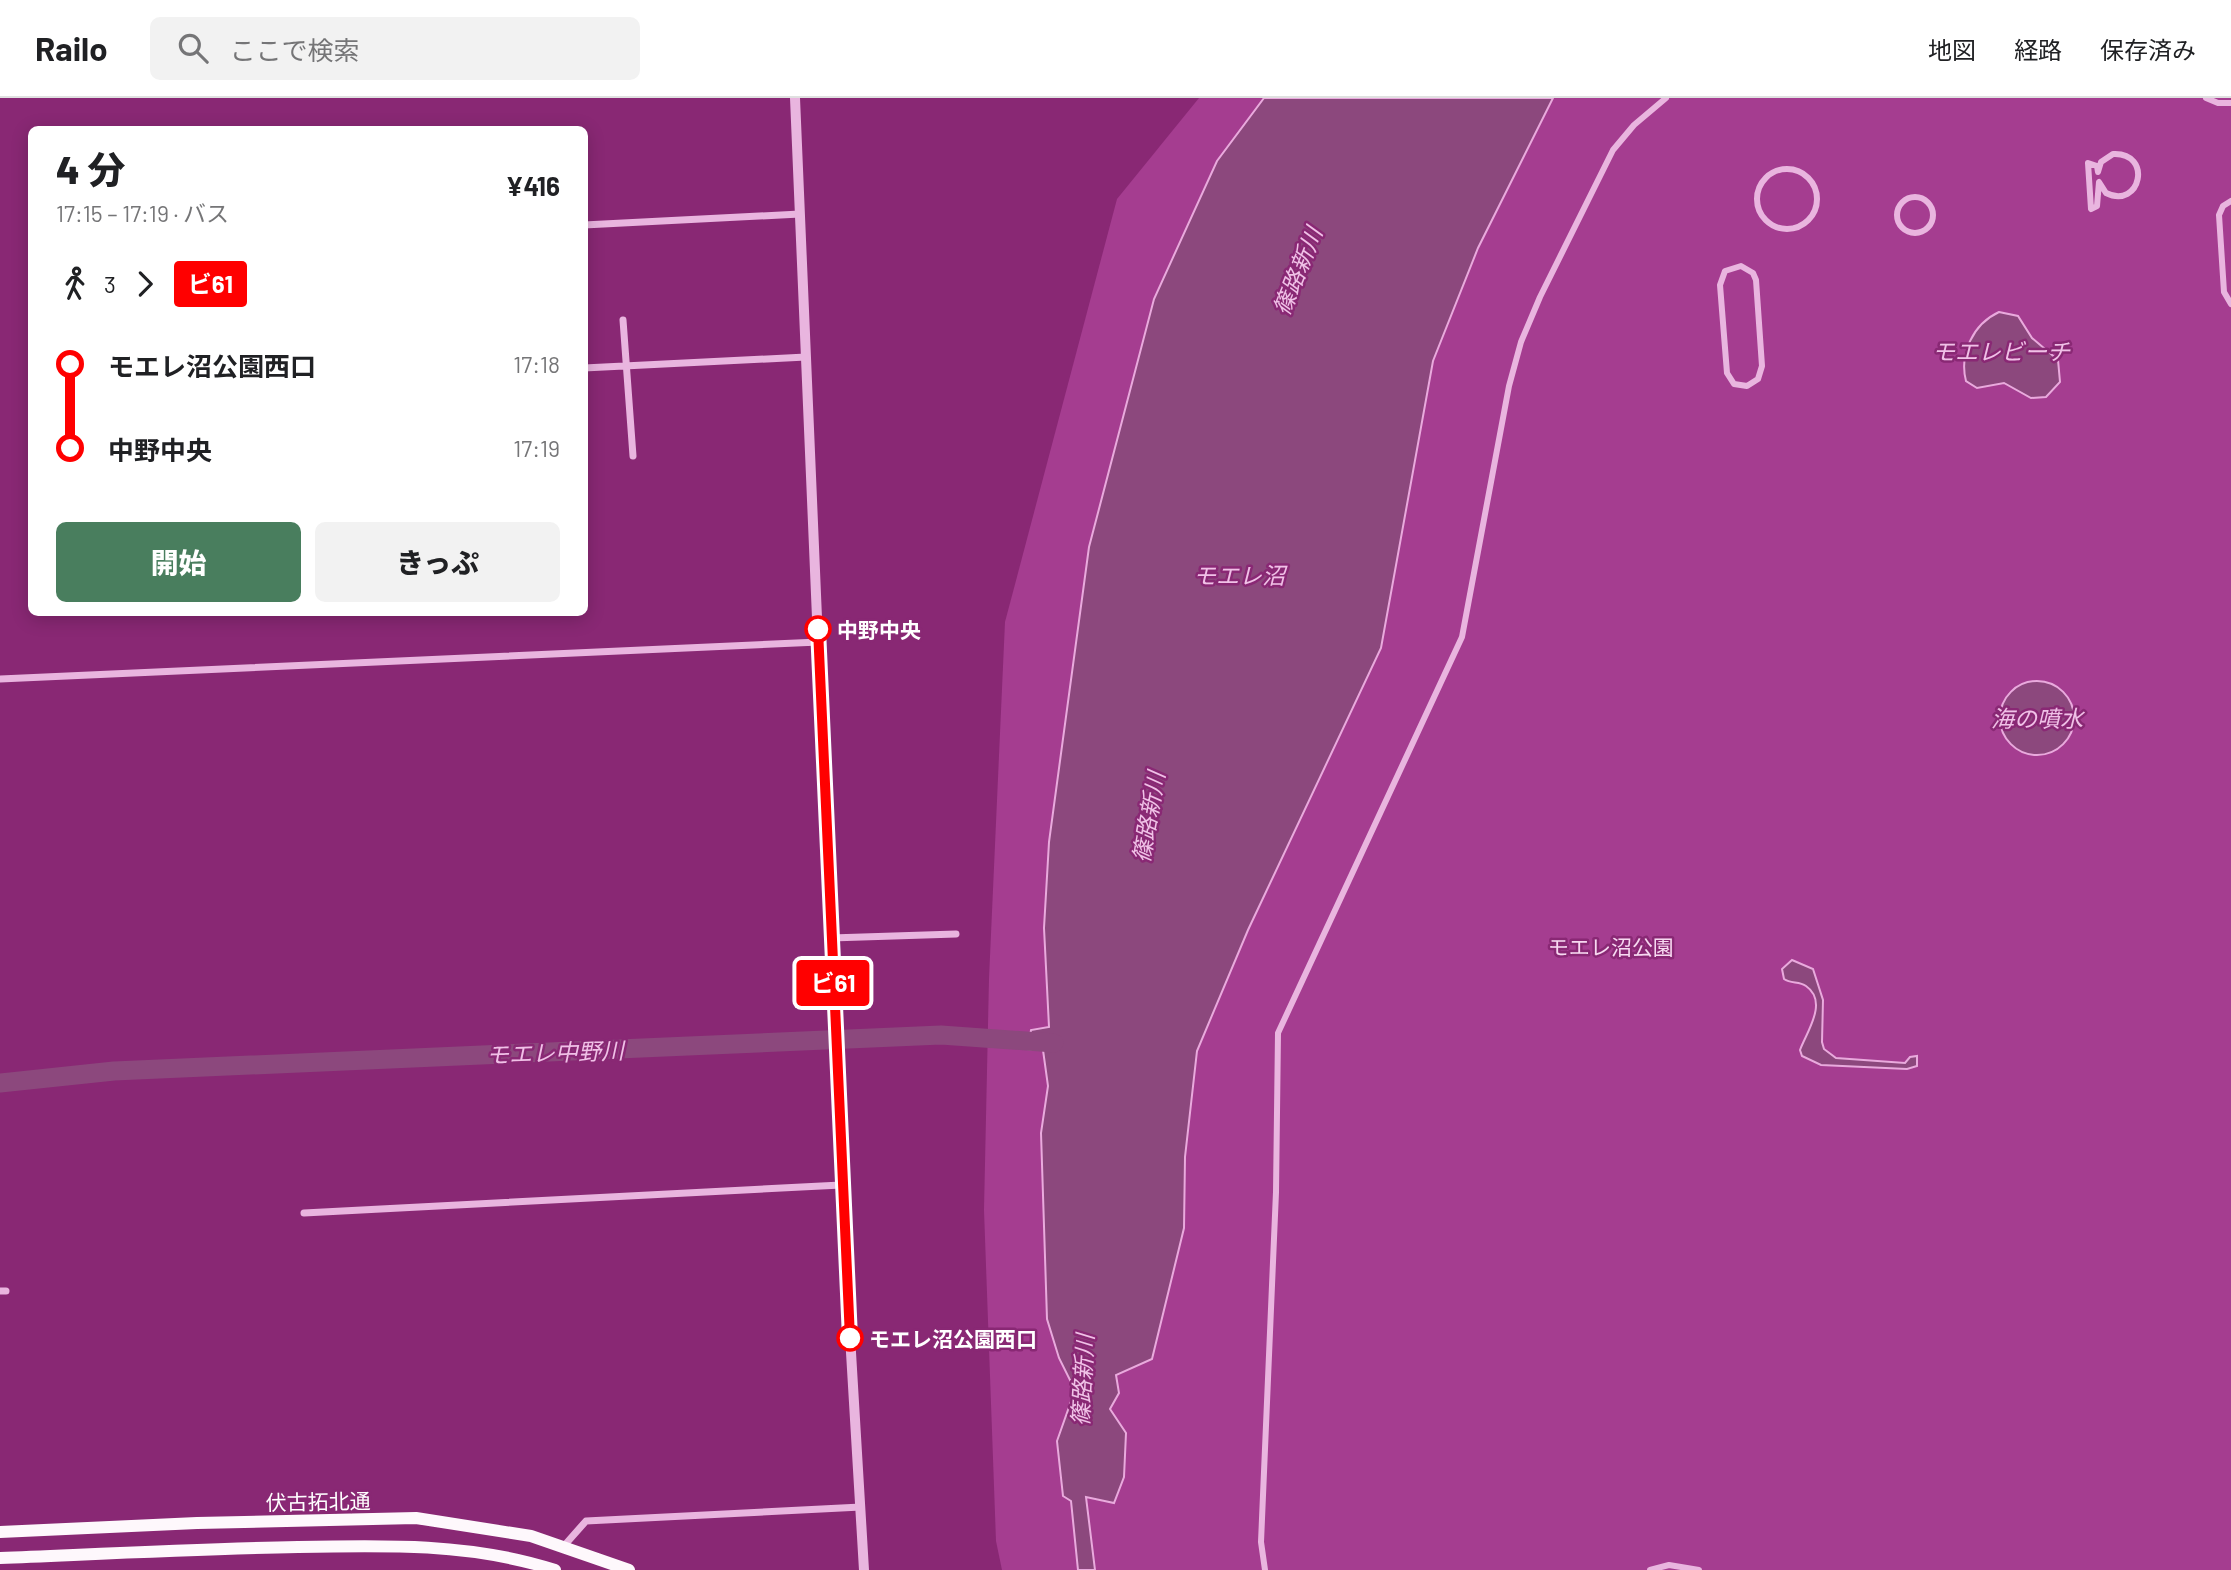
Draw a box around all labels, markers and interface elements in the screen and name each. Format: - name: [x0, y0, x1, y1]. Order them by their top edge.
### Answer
- search box: [150, 17, 640, 80]
- text: Railo: [35, 28, 108, 68]
- icon: search: [174, 29, 212, 67]
- text: ここで検索: [230, 34, 360, 65]
- text: 地図: [1928, 35, 1976, 64]
- text: 経路: [2014, 35, 2062, 64]
- text: 保存済み: [2100, 35, 2196, 64]
- text: 4 分: [56, 146, 125, 192]
- text: ¥416: [506, 170, 560, 201]
- text: 17:15 – 17:19 · バス: [56, 199, 229, 227]
- water label: 篠路新川: [1267, 220, 1328, 319]
- icon: walk: [56, 265, 94, 303]
- icon: forward: [126, 265, 164, 303]
- text: ビ61: [188, 269, 233, 298]
- text: 3: [104, 270, 116, 298]
- water label: モエレビーチ: [1932, 337, 2071, 365]
- text: モエレ沼公園西口: [108, 350, 316, 381]
- text: 17:18: [513, 350, 560, 378]
- text: 中野中央: [108, 434, 212, 465]
- text: 17:19: [513, 434, 560, 462]
- button: 開始: [56, 522, 301, 602]
- button: きっぷ: [315, 522, 560, 602]
- water label: モエレ沼: [1193, 561, 1288, 589]
- marker: 中野中央: [805, 616, 831, 642]
- place label: 中野中央: [837, 617, 921, 642]
- water label: 海の噴水: [1991, 704, 2086, 732]
- water label: 篠路新川: [1126, 766, 1170, 865]
- park label: モエレ沼公園: [1548, 934, 1674, 959]
- line badge: ビ61: [793, 960, 873, 1006]
- text: ビ61: [810, 968, 856, 997]
- water label: モエレ中野川: [486, 1035, 627, 1068]
- marker: モエレ沼公園西口: [837, 1325, 863, 1351]
- place label: モエレ沼公園西口: [869, 1326, 1037, 1351]
- water label: 篠路新川: [1066, 1330, 1099, 1427]
- street label: 伏古拓北通: [265, 1488, 371, 1514]

